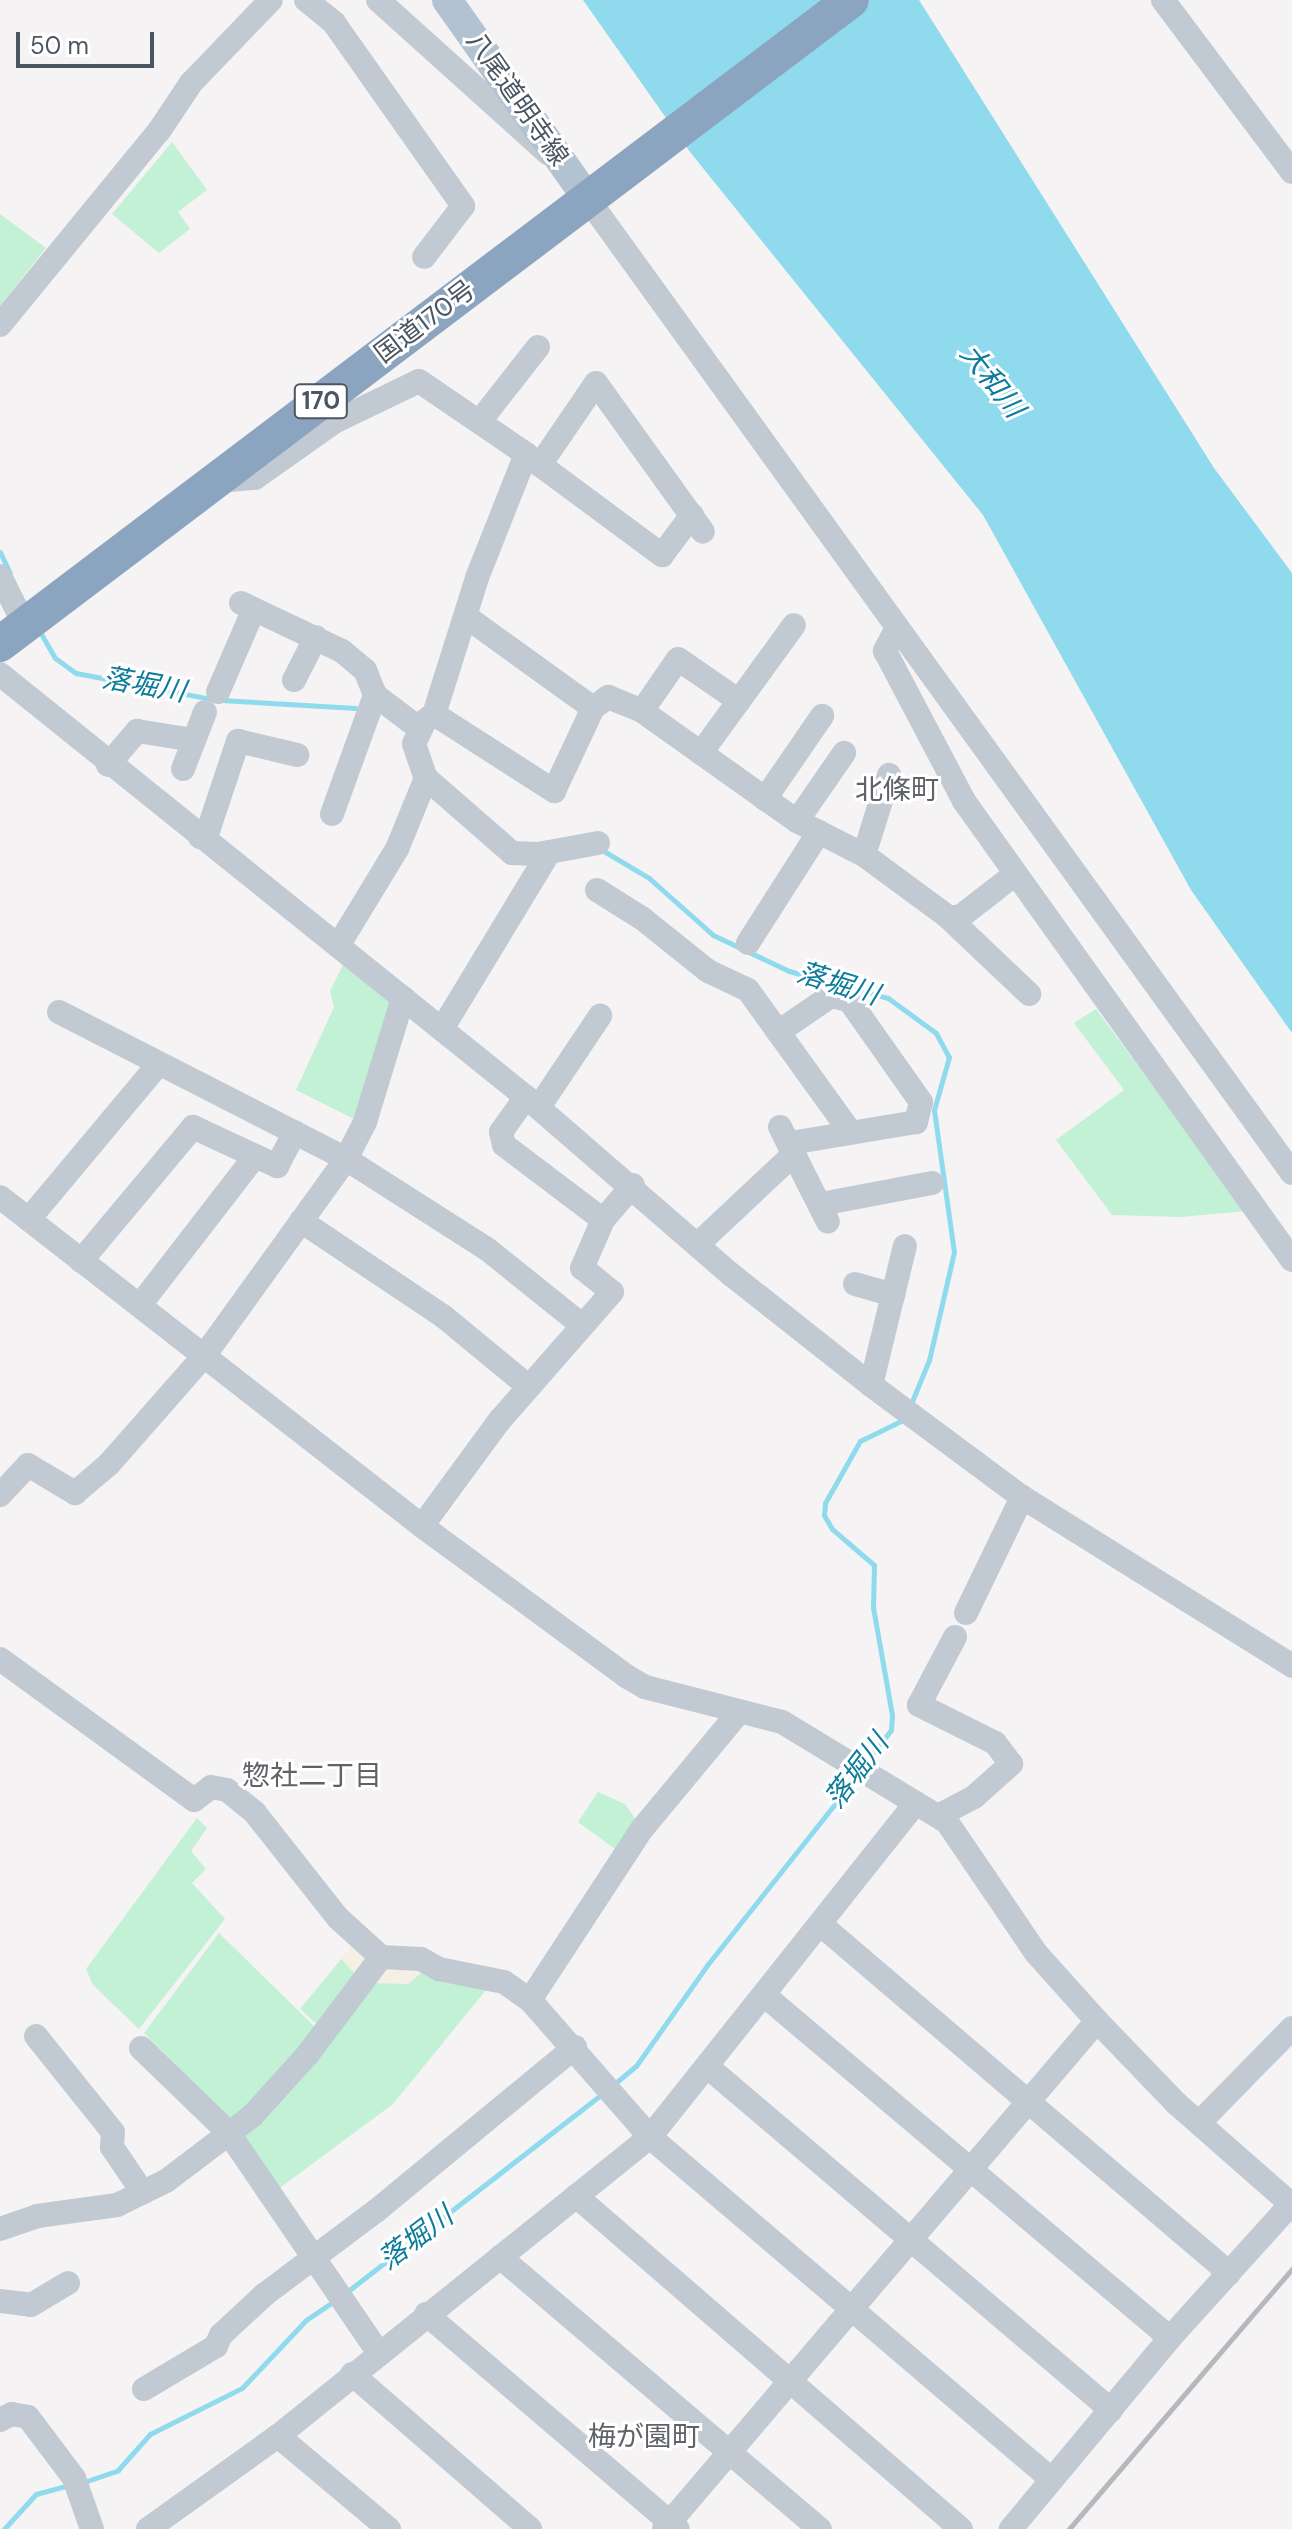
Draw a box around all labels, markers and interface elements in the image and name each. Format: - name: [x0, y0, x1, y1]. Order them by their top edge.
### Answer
- scale bar: [20, 16, 158, 66]
- street label: 八尾道明寺線: [459, 26, 575, 172]
- text: 50 m: [30, 30, 89, 61]
- street label: 国道170号: [369, 274, 481, 370]
- water label: 大和川: [953, 338, 1031, 424]
- road number: 170: [293, 381, 349, 421]
- water label: 落堀川: [100, 661, 188, 709]
- district label: 北條町: [855, 773, 939, 807]
- water label: 落堀川: [793, 956, 883, 1012]
- water label: 落堀川: [818, 1727, 896, 1815]
- district label: 惣社二丁目: [242, 1759, 382, 1793]
- water label: 落堀川: [372, 2199, 460, 2277]
- district label: 梅が園町: [588, 2420, 700, 2454]

